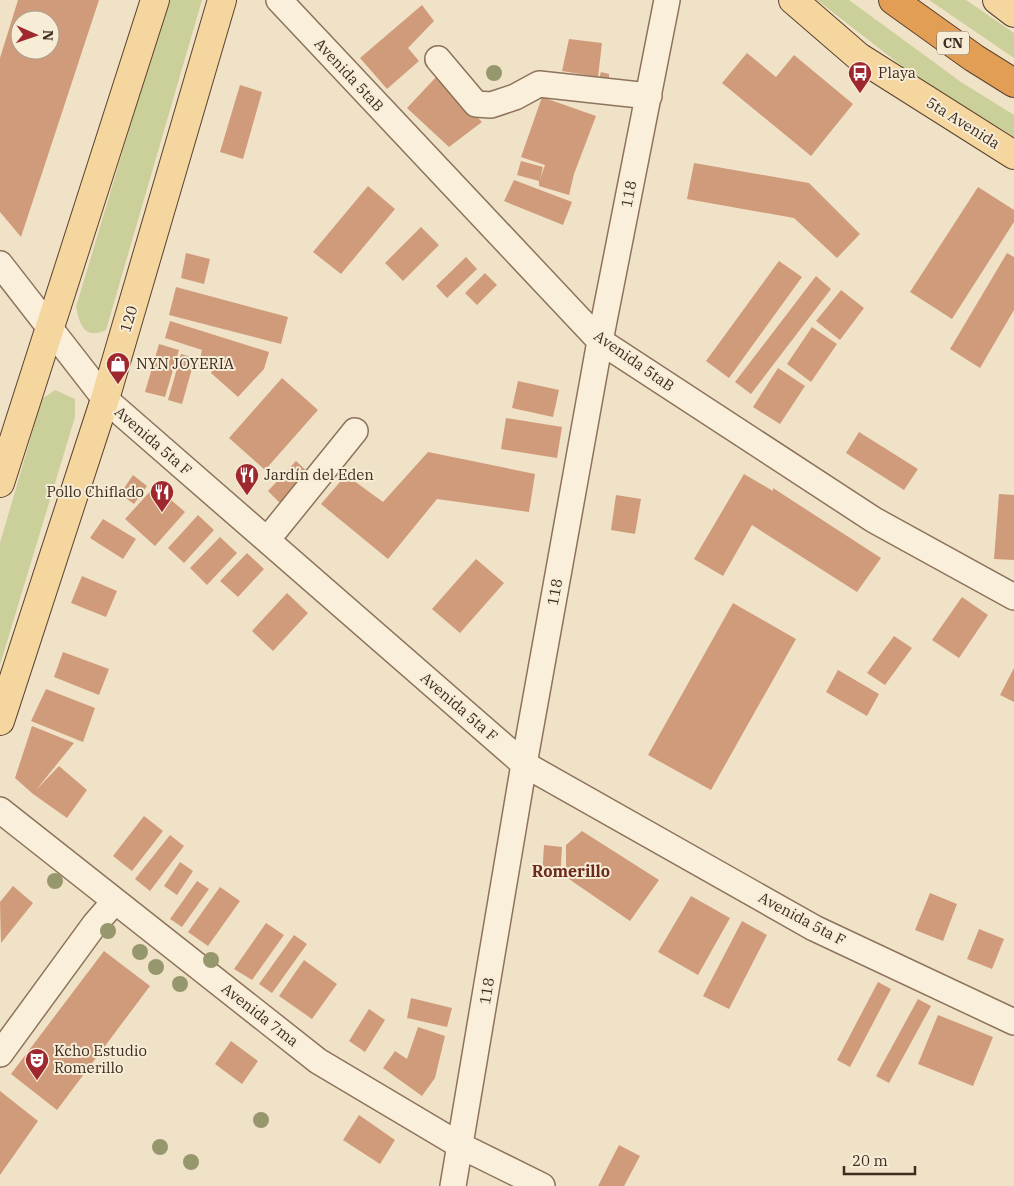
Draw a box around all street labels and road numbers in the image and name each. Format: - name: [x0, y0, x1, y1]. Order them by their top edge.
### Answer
- road number: CN: [937, 32, 969, 54]
- street label: Avenida 5taB: [311, 34, 388, 115]
- street label: 5ta Avenida: [923, 92, 1004, 153]
- street label: 118: [617, 179, 640, 209]
- street label: 120: [115, 303, 142, 335]
- street label: Avenida 5taB: [591, 326, 678, 395]
- street label: Avenida 5ta F: [111, 402, 196, 479]
- street label: 118: [543, 577, 566, 607]
- street label: Avenida 5ta F: [417, 668, 502, 745]
- street label: Avenida 5ta F: [755, 888, 849, 950]
- street label: 118: [475, 976, 498, 1006]
- street label: Avenida 7ma: [218, 979, 303, 1051]

